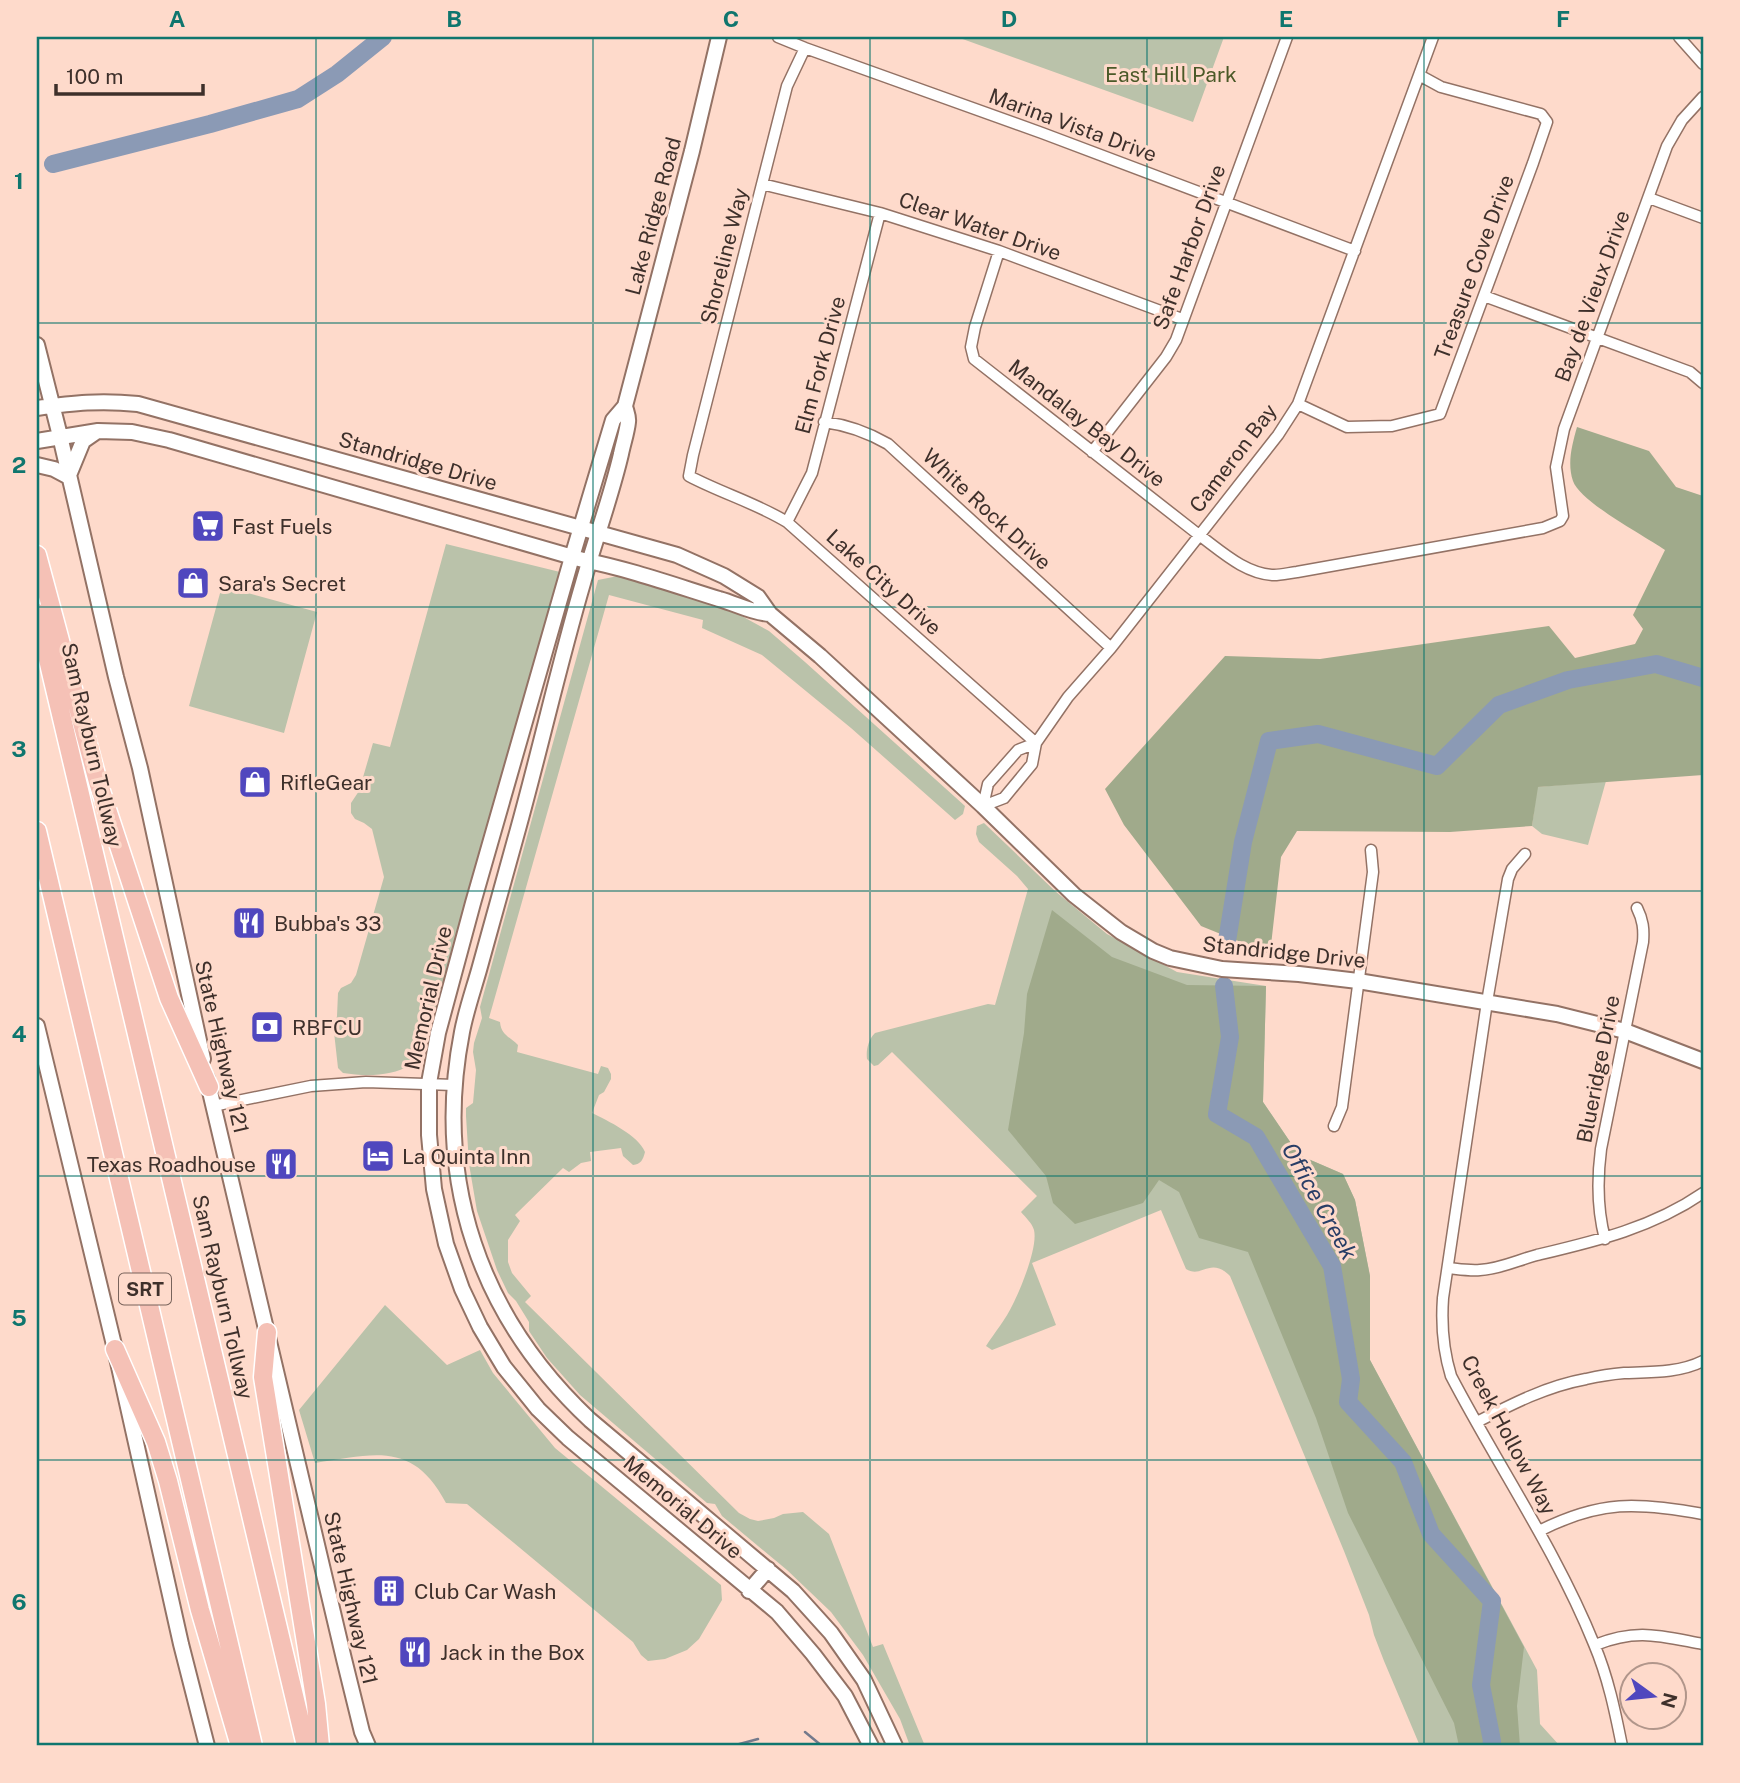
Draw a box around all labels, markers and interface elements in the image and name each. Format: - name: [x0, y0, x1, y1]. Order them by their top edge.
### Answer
- text: A: [169, 5, 186, 32]
- text: B: [446, 5, 462, 32]
- text: C: [723, 5, 739, 32]
- text: D: [1001, 5, 1017, 32]
- text: E: [1279, 5, 1293, 32]
- text: F: [1556, 5, 1570, 32]
- scale bar: [56, 52, 203, 96]
- park label: East Hill Park: [1105, 62, 1237, 87]
- text: 100 m: [66, 64, 123, 89]
- street label: Marina Vista Drive: [986, 83, 1160, 167]
- street label: Lake Ridge Road: [620, 134, 686, 298]
- street label: Safe Harbor Drive: [1147, 161, 1231, 333]
- text: 1: [14, 167, 24, 194]
- street label: Treasure Cove Drive: [1429, 171, 1519, 363]
- street label: Shoreline Way: [695, 185, 753, 327]
- street label: Clear Water Drive: [896, 186, 1064, 266]
- street label: Bay de Vieux Drive: [1549, 207, 1635, 385]
- street label: Elm Fork Drive: [790, 293, 850, 437]
- street label: Mandalay Bay Drive: [1004, 354, 1170, 492]
- street label: Cameron Bay: [1184, 399, 1282, 517]
- street label: Standridge Drive: [336, 426, 500, 496]
- street label: White Rock Drive: [918, 443, 1056, 575]
- text: 2: [12, 451, 26, 478]
- supermarket icon: Fast Fuels: [189, 507, 227, 545]
- place label: Fast Fuels: [232, 514, 332, 539]
- street label: Lake City Drive: [821, 524, 947, 640]
- shop icon: Sara's Secret: [174, 564, 212, 602]
- place label: Sara's Secret: [218, 571, 346, 596]
- street label: Sam Rayburn Tollway: [56, 640, 128, 850]
- text: 3: [11, 735, 27, 762]
- shop icon: RifleGear: [236, 763, 274, 801]
- place label: RifleGear: [280, 770, 372, 795]
- restaurant icon: Bubba's 33: [230, 904, 268, 942]
- place label: Bubba's 33: [274, 911, 381, 936]
- street label: Memorial Drive: [399, 924, 457, 1072]
- street label: Standridge Drive: [1201, 931, 1367, 973]
- street label: State Highway 121: [190, 958, 254, 1136]
- street label: Blueridge Drive: [1571, 993, 1625, 1145]
- bank icon: RBFCU: [248, 1008, 286, 1046]
- place label: RBFCU: [292, 1015, 362, 1040]
- text: 4: [11, 1020, 27, 1047]
- hotel icon: La Quinta Inn: [359, 1137, 397, 1175]
- water label: Office Creek: [1277, 1138, 1364, 1265]
- place label: La Quinta Inn: [402, 1144, 531, 1169]
- restaurant icon: Texas Roadhouse: [262, 1145, 300, 1183]
- place label: Texas Roadhouse: [87, 1152, 256, 1177]
- street label: Sam Rayburn Tollway: [187, 1192, 259, 1402]
- road number: SRT: [119, 1274, 171, 1304]
- text: 5: [11, 1304, 27, 1331]
- street label: Creek Hollow Way: [1456, 1351, 1562, 1519]
- street label: Memorial Drive: [619, 1450, 747, 1564]
- street label: State Highway 121: [319, 1509, 383, 1687]
- building icon: Club Car Wash: [370, 1572, 408, 1610]
- place label: Club Car Wash: [414, 1579, 556, 1604]
- text: 6: [11, 1588, 27, 1615]
- restaurant icon: Jack in the Box: [396, 1633, 434, 1671]
- place label: Jack in the Box: [440, 1640, 585, 1665]
- north arrow: [1618, 1660, 1688, 1730]
- text: N: [1657, 1690, 1682, 1710]

